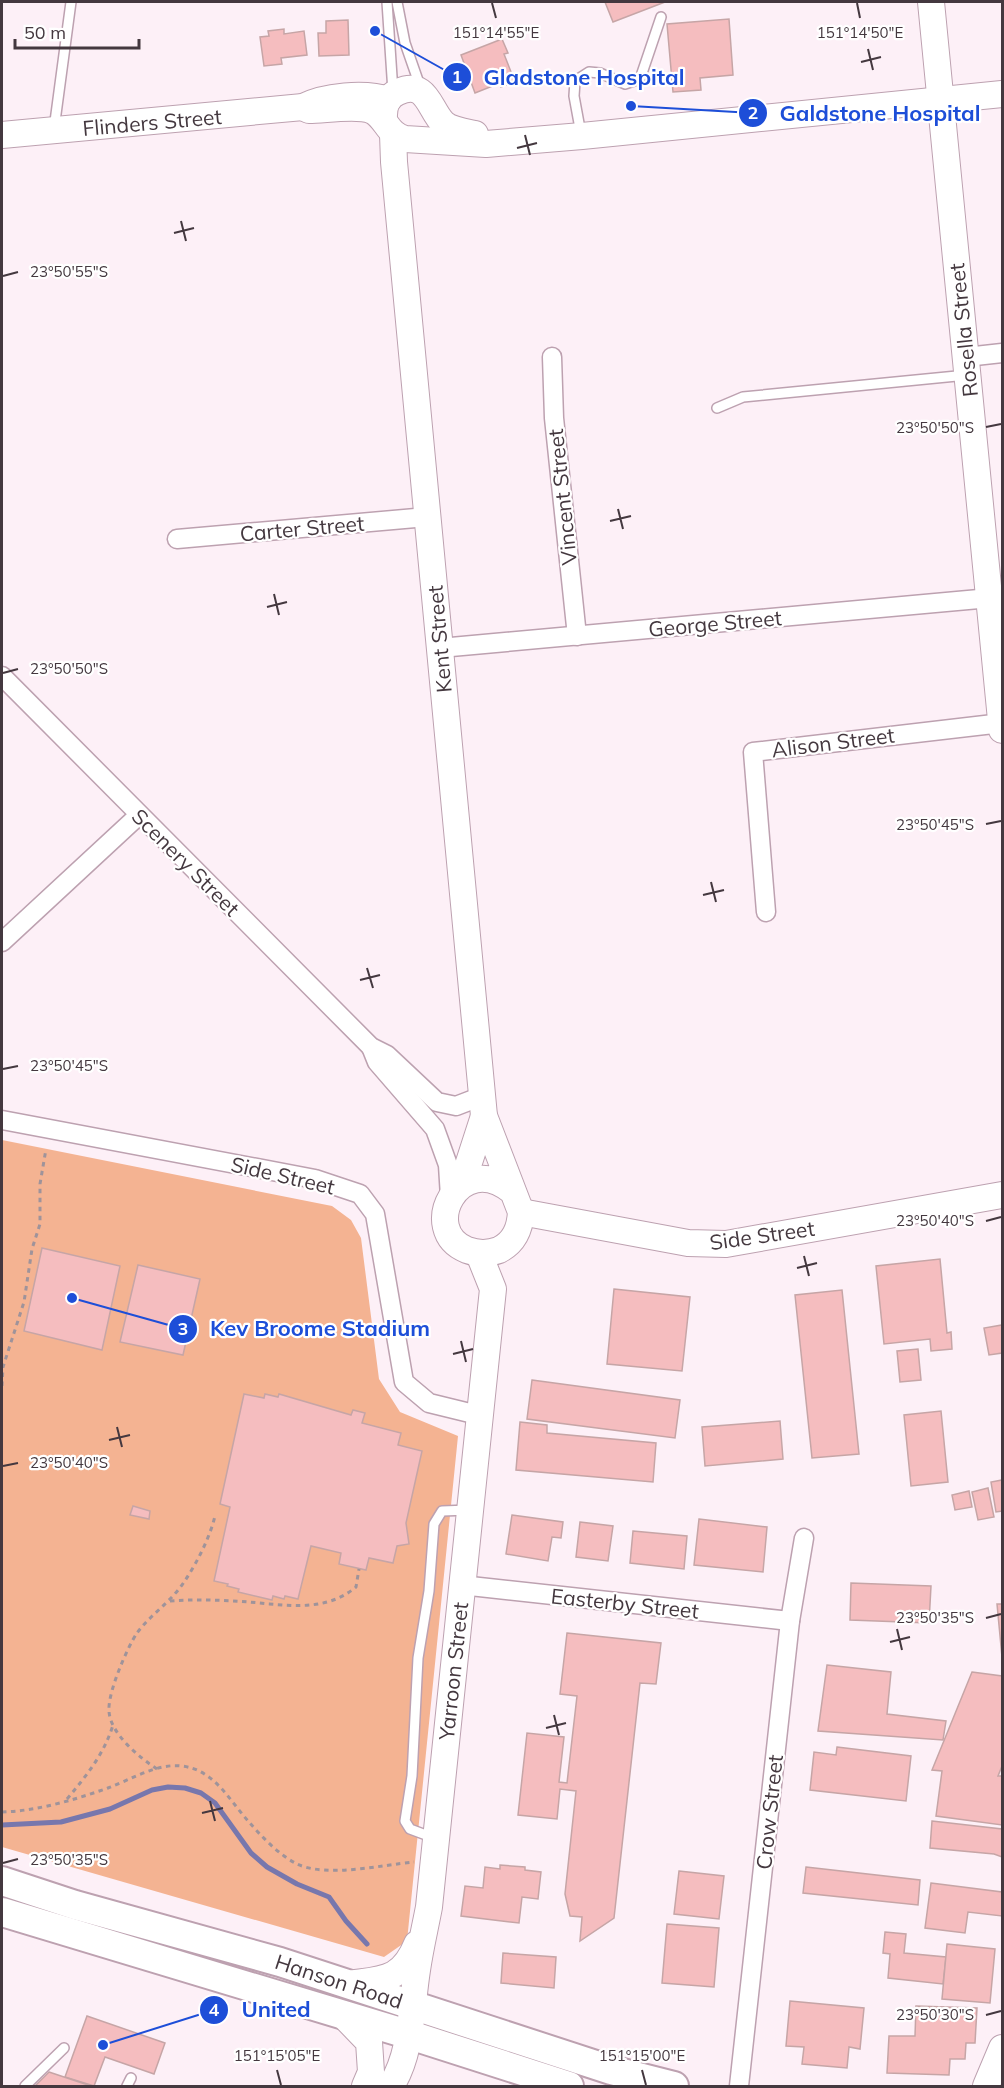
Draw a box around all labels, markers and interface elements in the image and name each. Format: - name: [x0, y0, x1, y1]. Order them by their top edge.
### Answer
- scale bar: [15, 12, 140, 50]
- text: 50 m: [24, 21, 66, 44]
- text: 151°14'55"E: [453, 23, 539, 42]
- text: 151°14'50"E: [817, 23, 903, 42]
- callout: Gladstone Hospital: [442, 57, 697, 97]
- text: Gladstone Hospital: [484, 63, 685, 91]
- text: 1: [452, 65, 462, 88]
- callout: Galdstone Hospital: [738, 93, 993, 133]
- text: Galdstone Hospital: [780, 99, 981, 127]
- text: 2: [748, 101, 758, 124]
- street label: Flinders Street: [81, 103, 223, 141]
- text: 23°50'55"S: [30, 262, 108, 281]
- street label: Rosella Street: [943, 262, 983, 398]
- text: 23°50'50"S: [896, 418, 974, 437]
- street label: Vincent Street: [542, 428, 582, 566]
- street label: Carter Street: [239, 510, 365, 546]
- street label: Kent Street: [421, 584, 457, 694]
- street label: George Street: [647, 604, 783, 642]
- text: 23°50'50"S: [30, 659, 108, 678]
- street label: Alison Street: [770, 722, 896, 762]
- street label: Scenery Street: [127, 803, 245, 921]
- text: 23°50'45"S: [896, 815, 974, 834]
- text: 23°50'45"S: [30, 1056, 108, 1075]
- street label: Side Street: [229, 1150, 337, 1200]
- text: 23°50'40"S: [896, 1211, 974, 1230]
- street label: Side Street: [708, 1215, 816, 1255]
- callout: Kev Broome Stadium: [168, 1309, 442, 1349]
- text: Kev Broome Stadium: [210, 1314, 430, 1342]
- text: 3: [178, 1317, 188, 1340]
- text: 23°50'40"S: [30, 1453, 108, 1472]
- street label: Easterby Street: [550, 1582, 700, 1624]
- street label: Yarroon Street: [433, 1601, 473, 1742]
- text: 23°50'35"S: [896, 1608, 974, 1627]
- street label: Crow Street: [750, 1753, 788, 1871]
- text: 23°50'35"S: [30, 1850, 108, 1869]
- street label: Hanson Road: [272, 1948, 406, 2014]
- callout: United: [199, 1990, 323, 2030]
- text: United: [241, 1995, 311, 2023]
- text: 4: [209, 1998, 220, 2021]
- text: 23°50'30"S: [896, 2005, 974, 2024]
- text: 151°15'05"E: [234, 2046, 320, 2065]
- text: 151°15'00"E: [599, 2046, 685, 2065]

